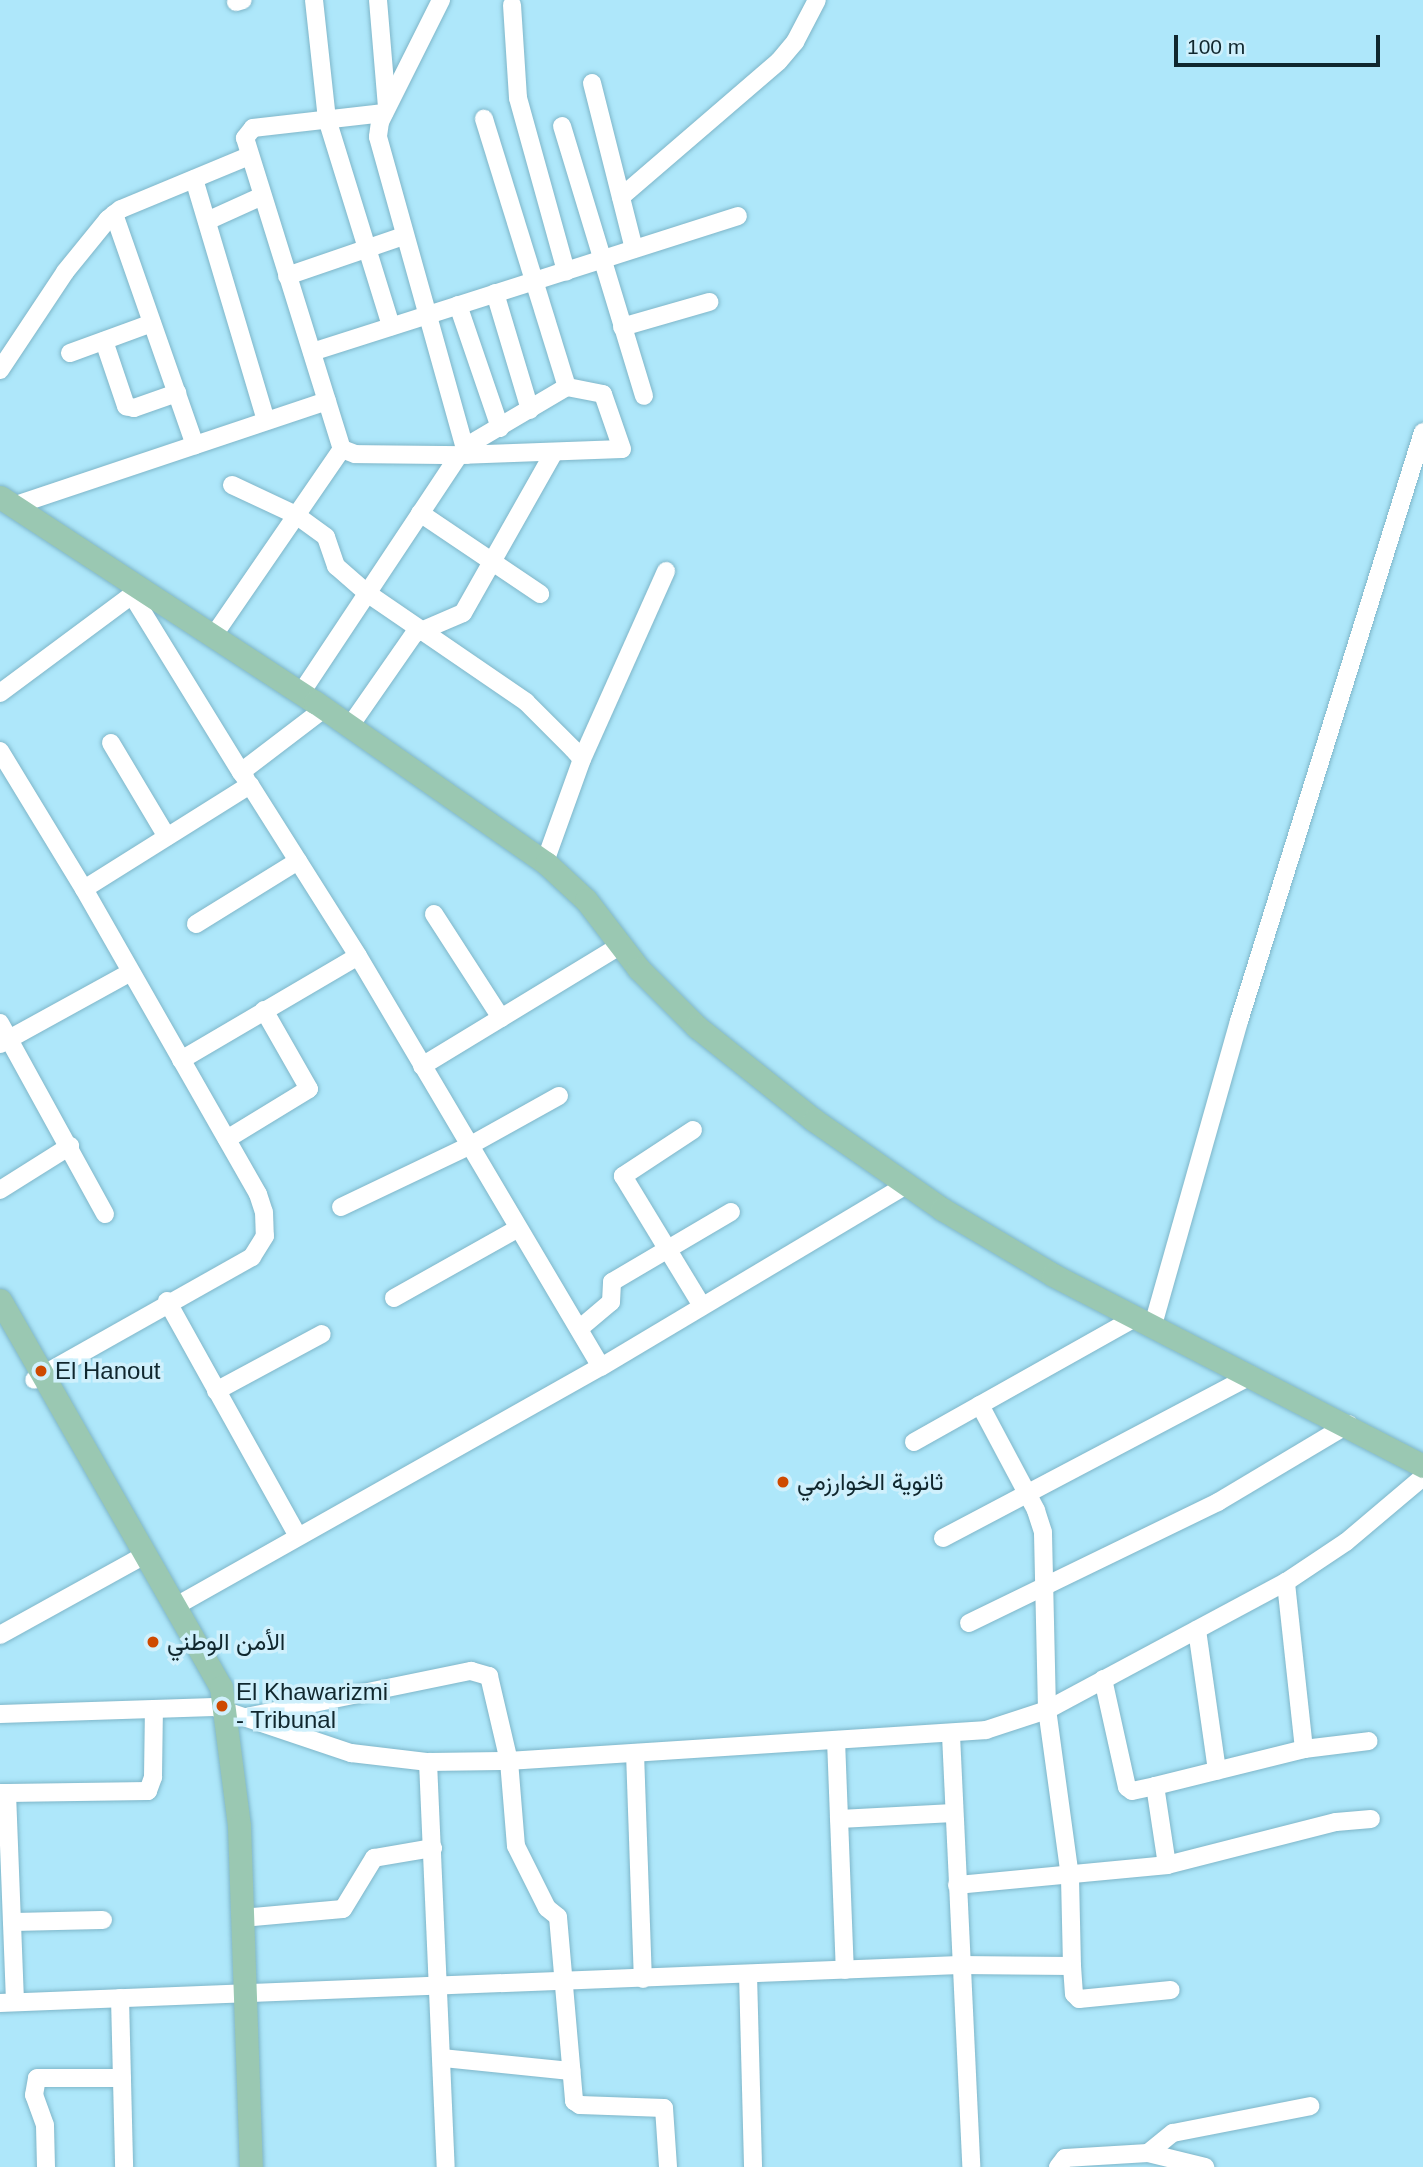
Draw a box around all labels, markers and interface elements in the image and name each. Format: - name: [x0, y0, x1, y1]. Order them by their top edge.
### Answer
- scale bar: [1178, 21, 1384, 65]
- text: 100 m: [1187, 35, 1245, 58]
- place label: El Hanout: [55, 1357, 160, 1385]
- marker: El Hanout: [33, 1363, 49, 1379]
- place label: ثانوية الخوارزمي: [797, 1468, 943, 1496]
- marker: ثانوية الخوارزمي: [775, 1474, 791, 1490]
- place label: الأمن الوطني: [167, 1628, 285, 1656]
- marker: الأمن الوطني: [145, 1634, 161, 1650]
- place label: El Khawarizmi - Tribunal: [236, 1678, 388, 1734]
- marker: El Khawarizmi - Tribunal: [214, 1698, 230, 1714]

